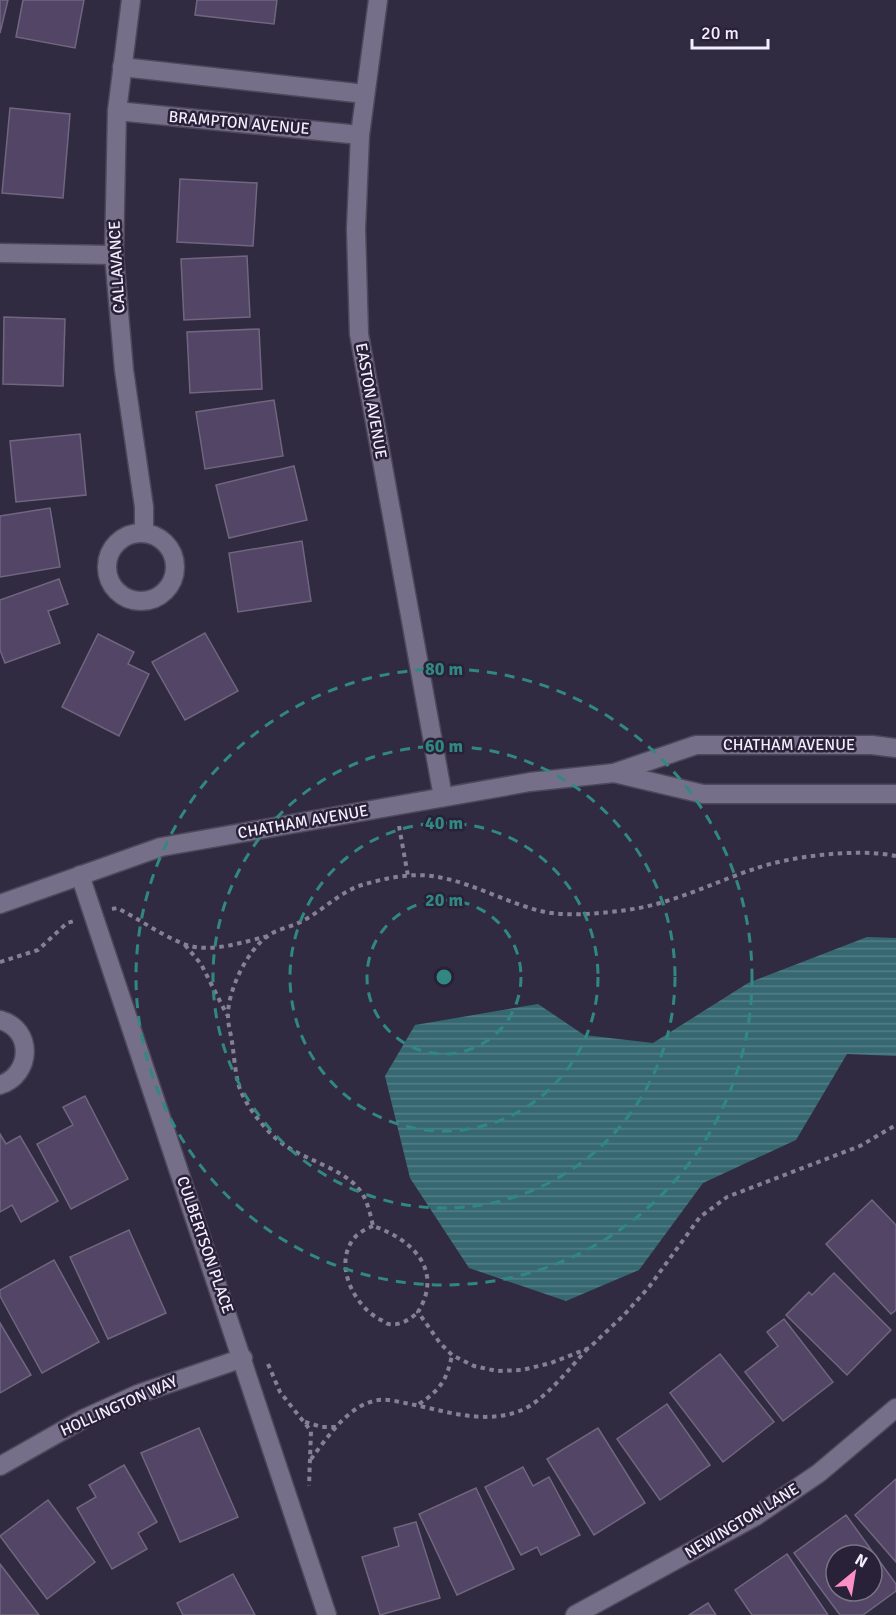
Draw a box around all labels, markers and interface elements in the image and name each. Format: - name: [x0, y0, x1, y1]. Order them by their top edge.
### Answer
- scale bar: [692, 12, 768, 50]
- text: 20 m: [701, 22, 739, 44]
- street label: BRAMPTON AVENUE: [168, 107, 310, 139]
- street label: CALLAVANCE: [105, 220, 129, 314]
- street label: EASTON AVENUE: [351, 341, 391, 461]
- text: 80 m: [425, 658, 463, 680]
- text: 60 m: [425, 735, 463, 757]
- street label: CHATHAM AVENUE: [723, 735, 855, 755]
- street label: CHATHAM AVENUE: [236, 801, 370, 843]
- text: 40 m: [425, 812, 463, 834]
- text: 20 m: [425, 889, 463, 911]
- centre of rings: [434, 967, 454, 987]
- street label: CULBERTSON PLACE: [172, 1174, 238, 1316]
- street label: HOLLINGTON WAY: [57, 1371, 181, 1441]
- street label: NEWINGTON LANE: [681, 1479, 803, 1563]
- north arrow: [824, 1543, 884, 1603]
- text: N: [851, 1549, 871, 1572]

